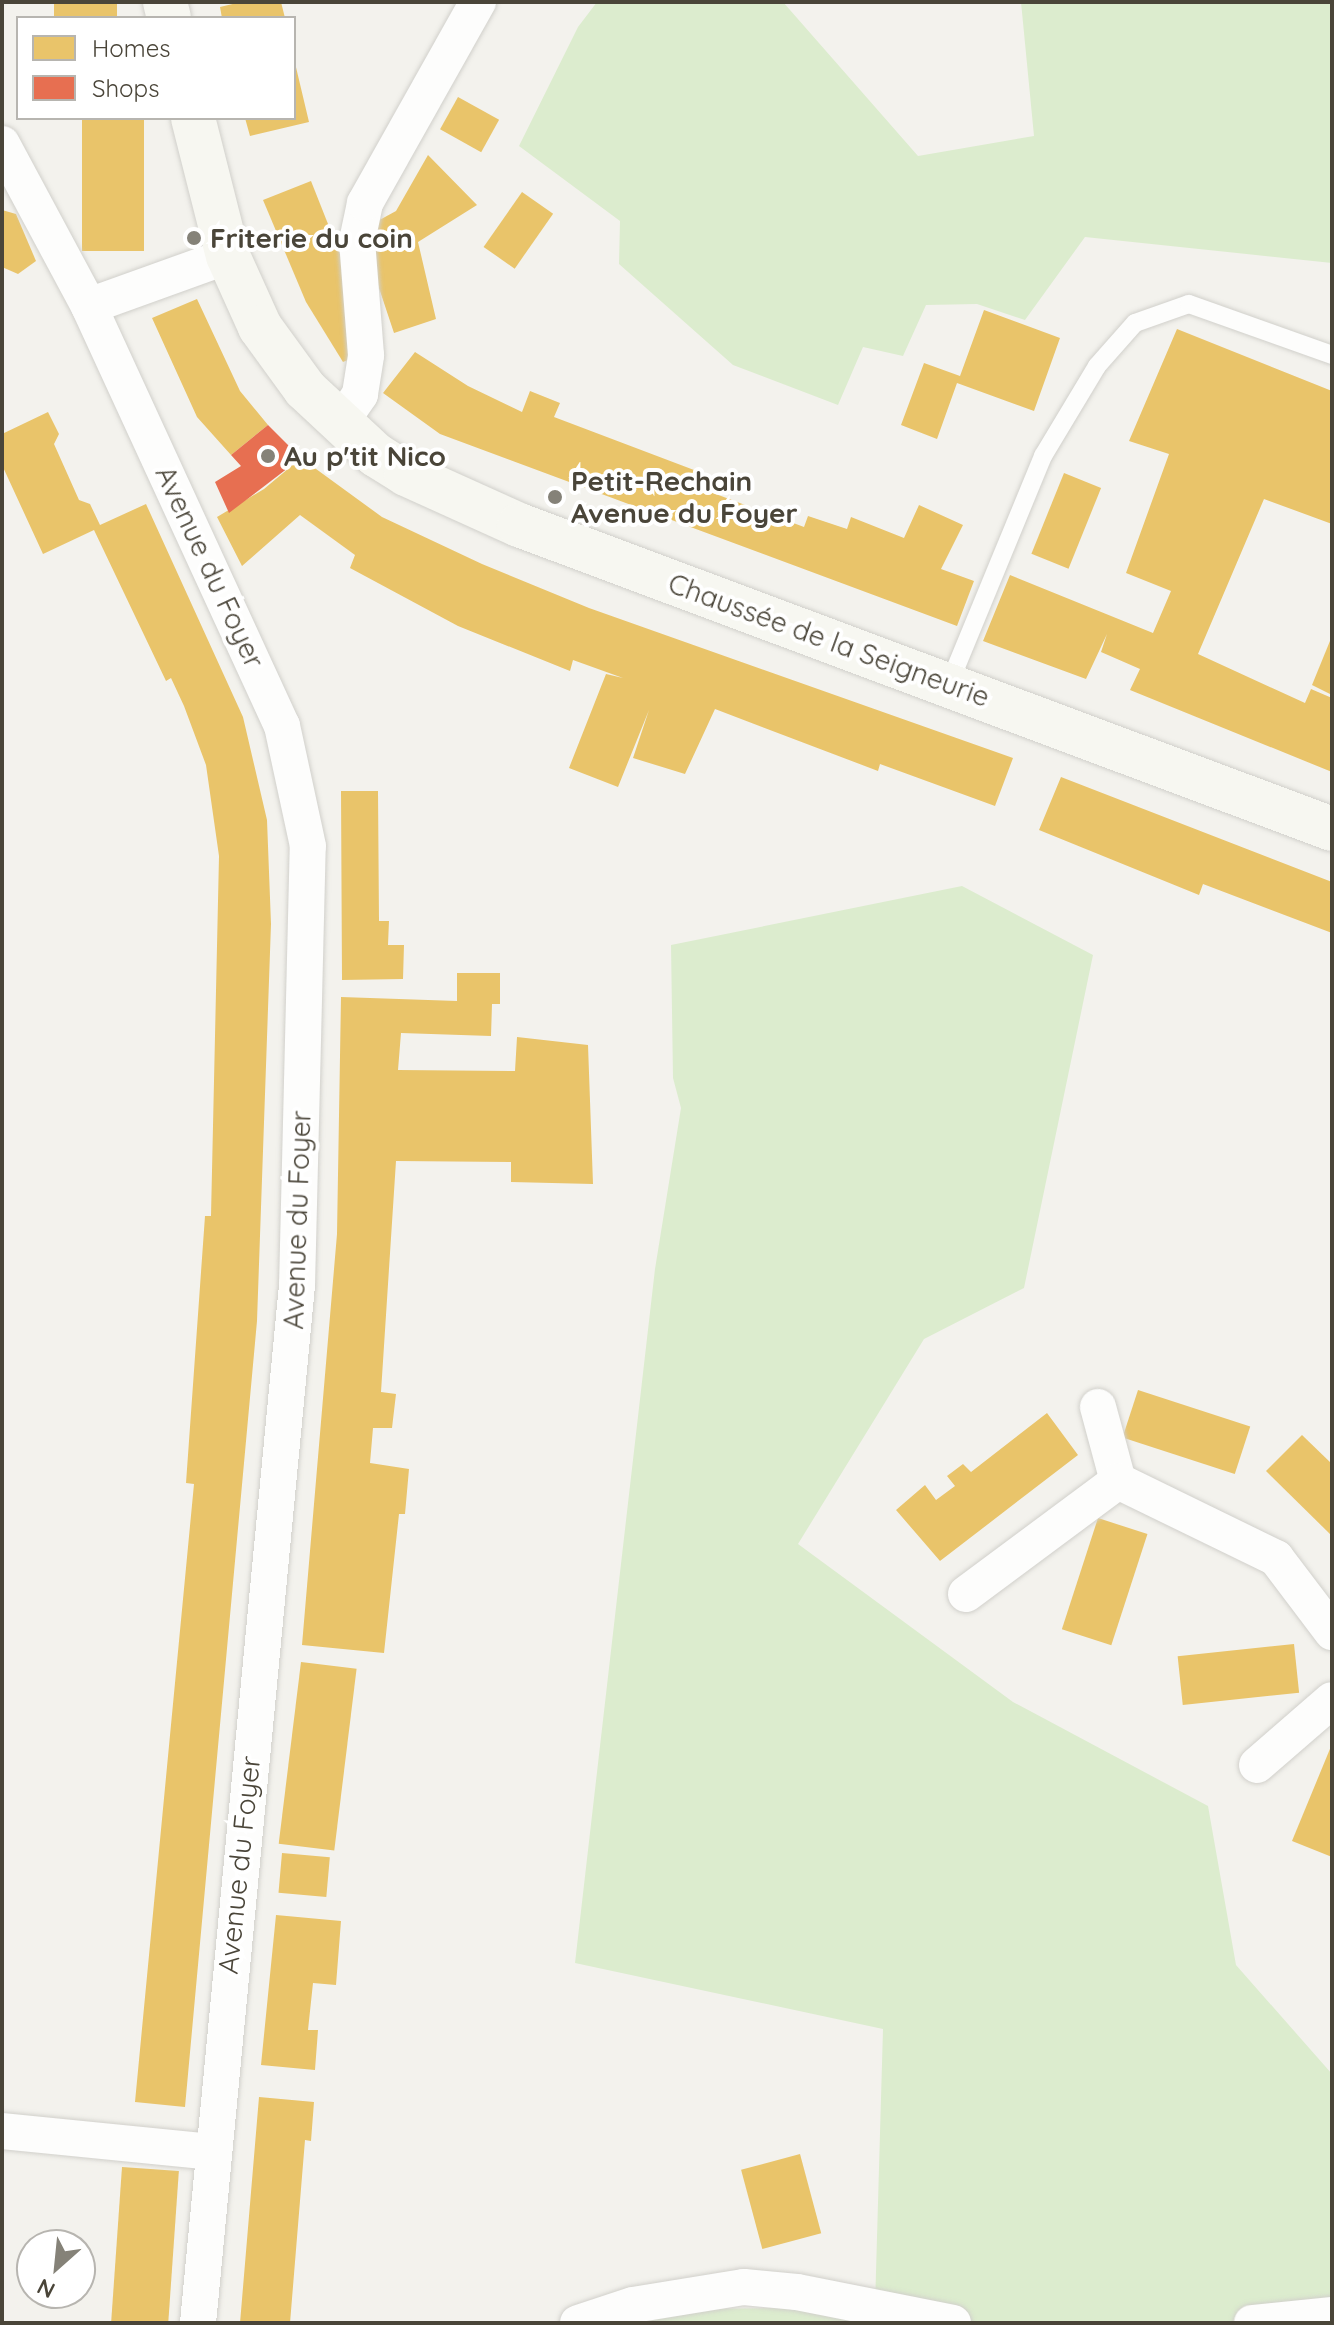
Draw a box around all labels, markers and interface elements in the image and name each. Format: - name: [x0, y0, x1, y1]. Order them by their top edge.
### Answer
- legend: [16, 16, 296, 120]
- text: Homes: [92, 33, 170, 63]
- text: Shops: [92, 73, 159, 103]
- place label: Friterie du coin: [210, 221, 413, 255]
- marker: Friterie du coin: [185, 229, 203, 247]
- place label: Au p'tit Nico: [284, 439, 446, 473]
- marker: Au p'tit Nico: [259, 447, 277, 465]
- street label: Avenue du Foyer: [148, 461, 272, 673]
- place label: Petit-Rechain Avenue du Foyer: [571, 464, 798, 530]
- marker: Petit-Rechain Avenue du Foyer: [546, 488, 564, 506]
- street label: Chaussée de la Seigneurie: [664, 566, 994, 714]
- street label: Avenue du Foyer: [276, 1110, 318, 1330]
- street label: Avenue du Foyer: [211, 1754, 267, 1976]
- north arrow: [16, 2229, 96, 2309]
- text: N: [32, 2272, 60, 2305]

